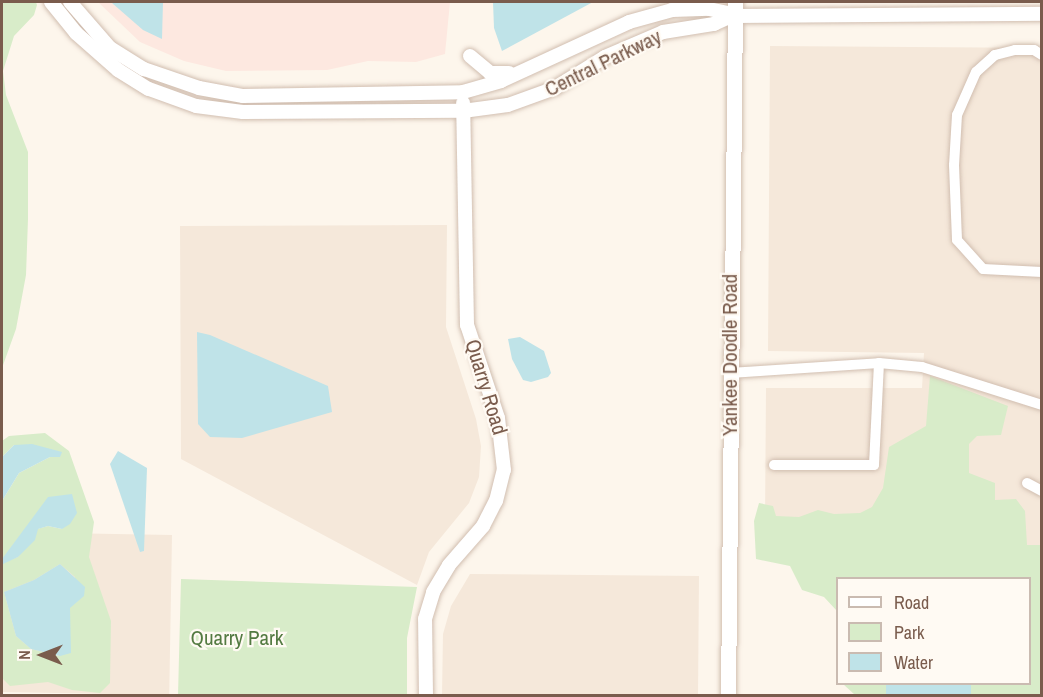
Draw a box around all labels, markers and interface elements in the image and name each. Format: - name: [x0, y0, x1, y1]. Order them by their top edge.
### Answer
- street label: Central Parkway: [541, 24, 665, 102]
- street label: Yankee Doodle Road: [717, 274, 743, 436]
- street label: Quarry Road: [460, 336, 512, 438]
- legend: [836, 577, 1031, 685]
- text: Road: [894, 590, 929, 615]
- text: Park: [894, 620, 924, 645]
- north arrow: [12, 625, 72, 685]
- park label: Quarry Park: [191, 625, 283, 651]
- text: N: [13, 650, 35, 660]
- text: Water: [894, 650, 933, 675]

